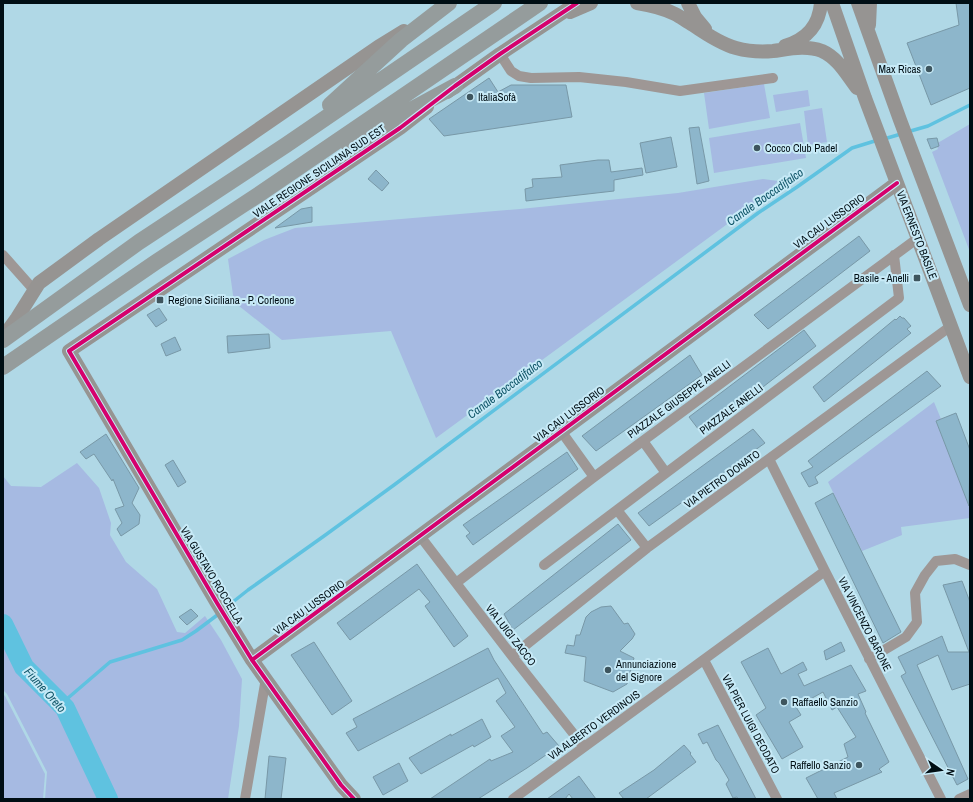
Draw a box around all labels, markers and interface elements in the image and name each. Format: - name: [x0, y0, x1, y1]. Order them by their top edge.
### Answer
- place label: Max Ricas: [878, 62, 921, 76]
- marker: Max Ricas: [924, 64, 934, 74]
- place label: ItaliaSofà: [478, 90, 516, 104]
- marker: ItaliaSofà: [465, 92, 475, 102]
- street label: VIALE REGIONE SICILIANA SUD EST: [250, 121, 388, 221]
- place label: Cocco Club Padel: [765, 141, 837, 155]
- marker: Cocco Club Padel: [752, 143, 762, 153]
- water label: Canale Boccadifalco: [723, 164, 807, 229]
- street label: VIA ERNESTO BASILE: [894, 189, 940, 281]
- street label: VIA CAU LUSSORIO: [791, 190, 867, 252]
- place label: Basile - Anelli: [854, 271, 909, 285]
- marker: Basile - Anelli: [912, 273, 922, 283]
- place label: Regione Siciliana - P. Corleone: [168, 293, 294, 307]
- marker: Regione Siciliana - P. Corleone: [155, 295, 165, 305]
- water label: Canale Boccadifalco: [464, 355, 546, 423]
- street label: PIAZZALE GIUSEPPE ANELLI: [625, 357, 733, 441]
- street label: PIAZZALE ANELLI: [697, 381, 765, 437]
- street label: VIA CAU LUSSORIO: [531, 383, 607, 445]
- street label: VIA PIETRO DONATO: [681, 447, 763, 511]
- street label: VIA GUSTAVO ROCCELLA: [178, 524, 247, 627]
- street label: VIA VINCENZO BARONE: [835, 575, 895, 673]
- street label: VIA CAU LUSSORIO: [271, 576, 347, 638]
- street label: VIA LUIGI ZACCO: [483, 601, 539, 669]
- place label: Annunciazione del Signore: [615, 657, 676, 684]
- water label: Fiume Oreto: [21, 664, 70, 716]
- marker: Annunciazione del Signore: [603, 665, 613, 675]
- street label: VIA PIER LUIGI DEODATO: [719, 672, 783, 776]
- street label: VIA ALBERTO VERDINOIS: [545, 687, 643, 763]
- place label: Raffaello Sanzio: [792, 695, 858, 709]
- marker: Raffaello Sanzio: [779, 697, 789, 707]
- north arrow: [921, 750, 961, 790]
- place label: Raffello Sanzio: [790, 758, 851, 772]
- marker: Raffello Sanzio: [854, 760, 864, 770]
- text: N: [943, 768, 958, 777]

